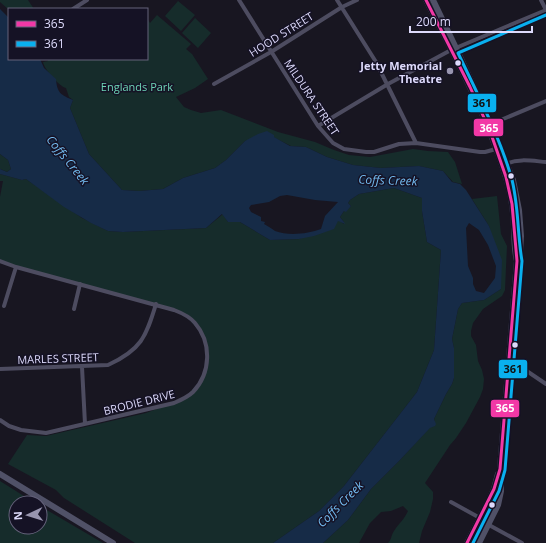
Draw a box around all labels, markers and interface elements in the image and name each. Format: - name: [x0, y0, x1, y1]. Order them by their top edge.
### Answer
- legend: [8, 8, 148, 60]
- street label: HOOD STREET: [246, 8, 316, 60]
- scale bar: [410, 8, 532, 34]
- text: 200 m: [416, 13, 451, 30]
- text: 365: [44, 15, 65, 32]
- text: 361: [44, 35, 65, 52]
- street label: MILDURA STREET: [281, 56, 343, 138]
- place label: Jetty Memorial Theatre: [359, 58, 442, 86]
- unlabelled marker: [453, 58, 463, 68]
- marker: Jetty Memorial Theatre: [445, 66, 455, 76]
- park label: Englands Park: [101, 79, 173, 94]
- line badge: 361: [467, 93, 497, 113]
- text: 361: [473, 95, 491, 110]
- line badge: 365: [473, 118, 504, 137]
- text: 365: [480, 120, 498, 135]
- water label: Coffs Creek: [43, 132, 94, 189]
- water label: Coffs Creek: [358, 170, 419, 190]
- unlabelled marker: [506, 171, 516, 181]
- unlabelled marker: [510, 340, 520, 350]
- street label: MARLES STREET: [17, 349, 99, 367]
- line badge: 361: [498, 359, 528, 379]
- text: 361: [504, 361, 522, 376]
- street label: BRODIE DRIVE: [102, 386, 176, 418]
- line badge: 365: [490, 399, 520, 418]
- text: 365: [496, 400, 514, 415]
- water label: Coffs Creek: [313, 476, 368, 531]
- north arrow: [8, 495, 48, 535]
- unlabelled marker: [487, 500, 497, 510]
- text: N: [10, 511, 25, 521]

